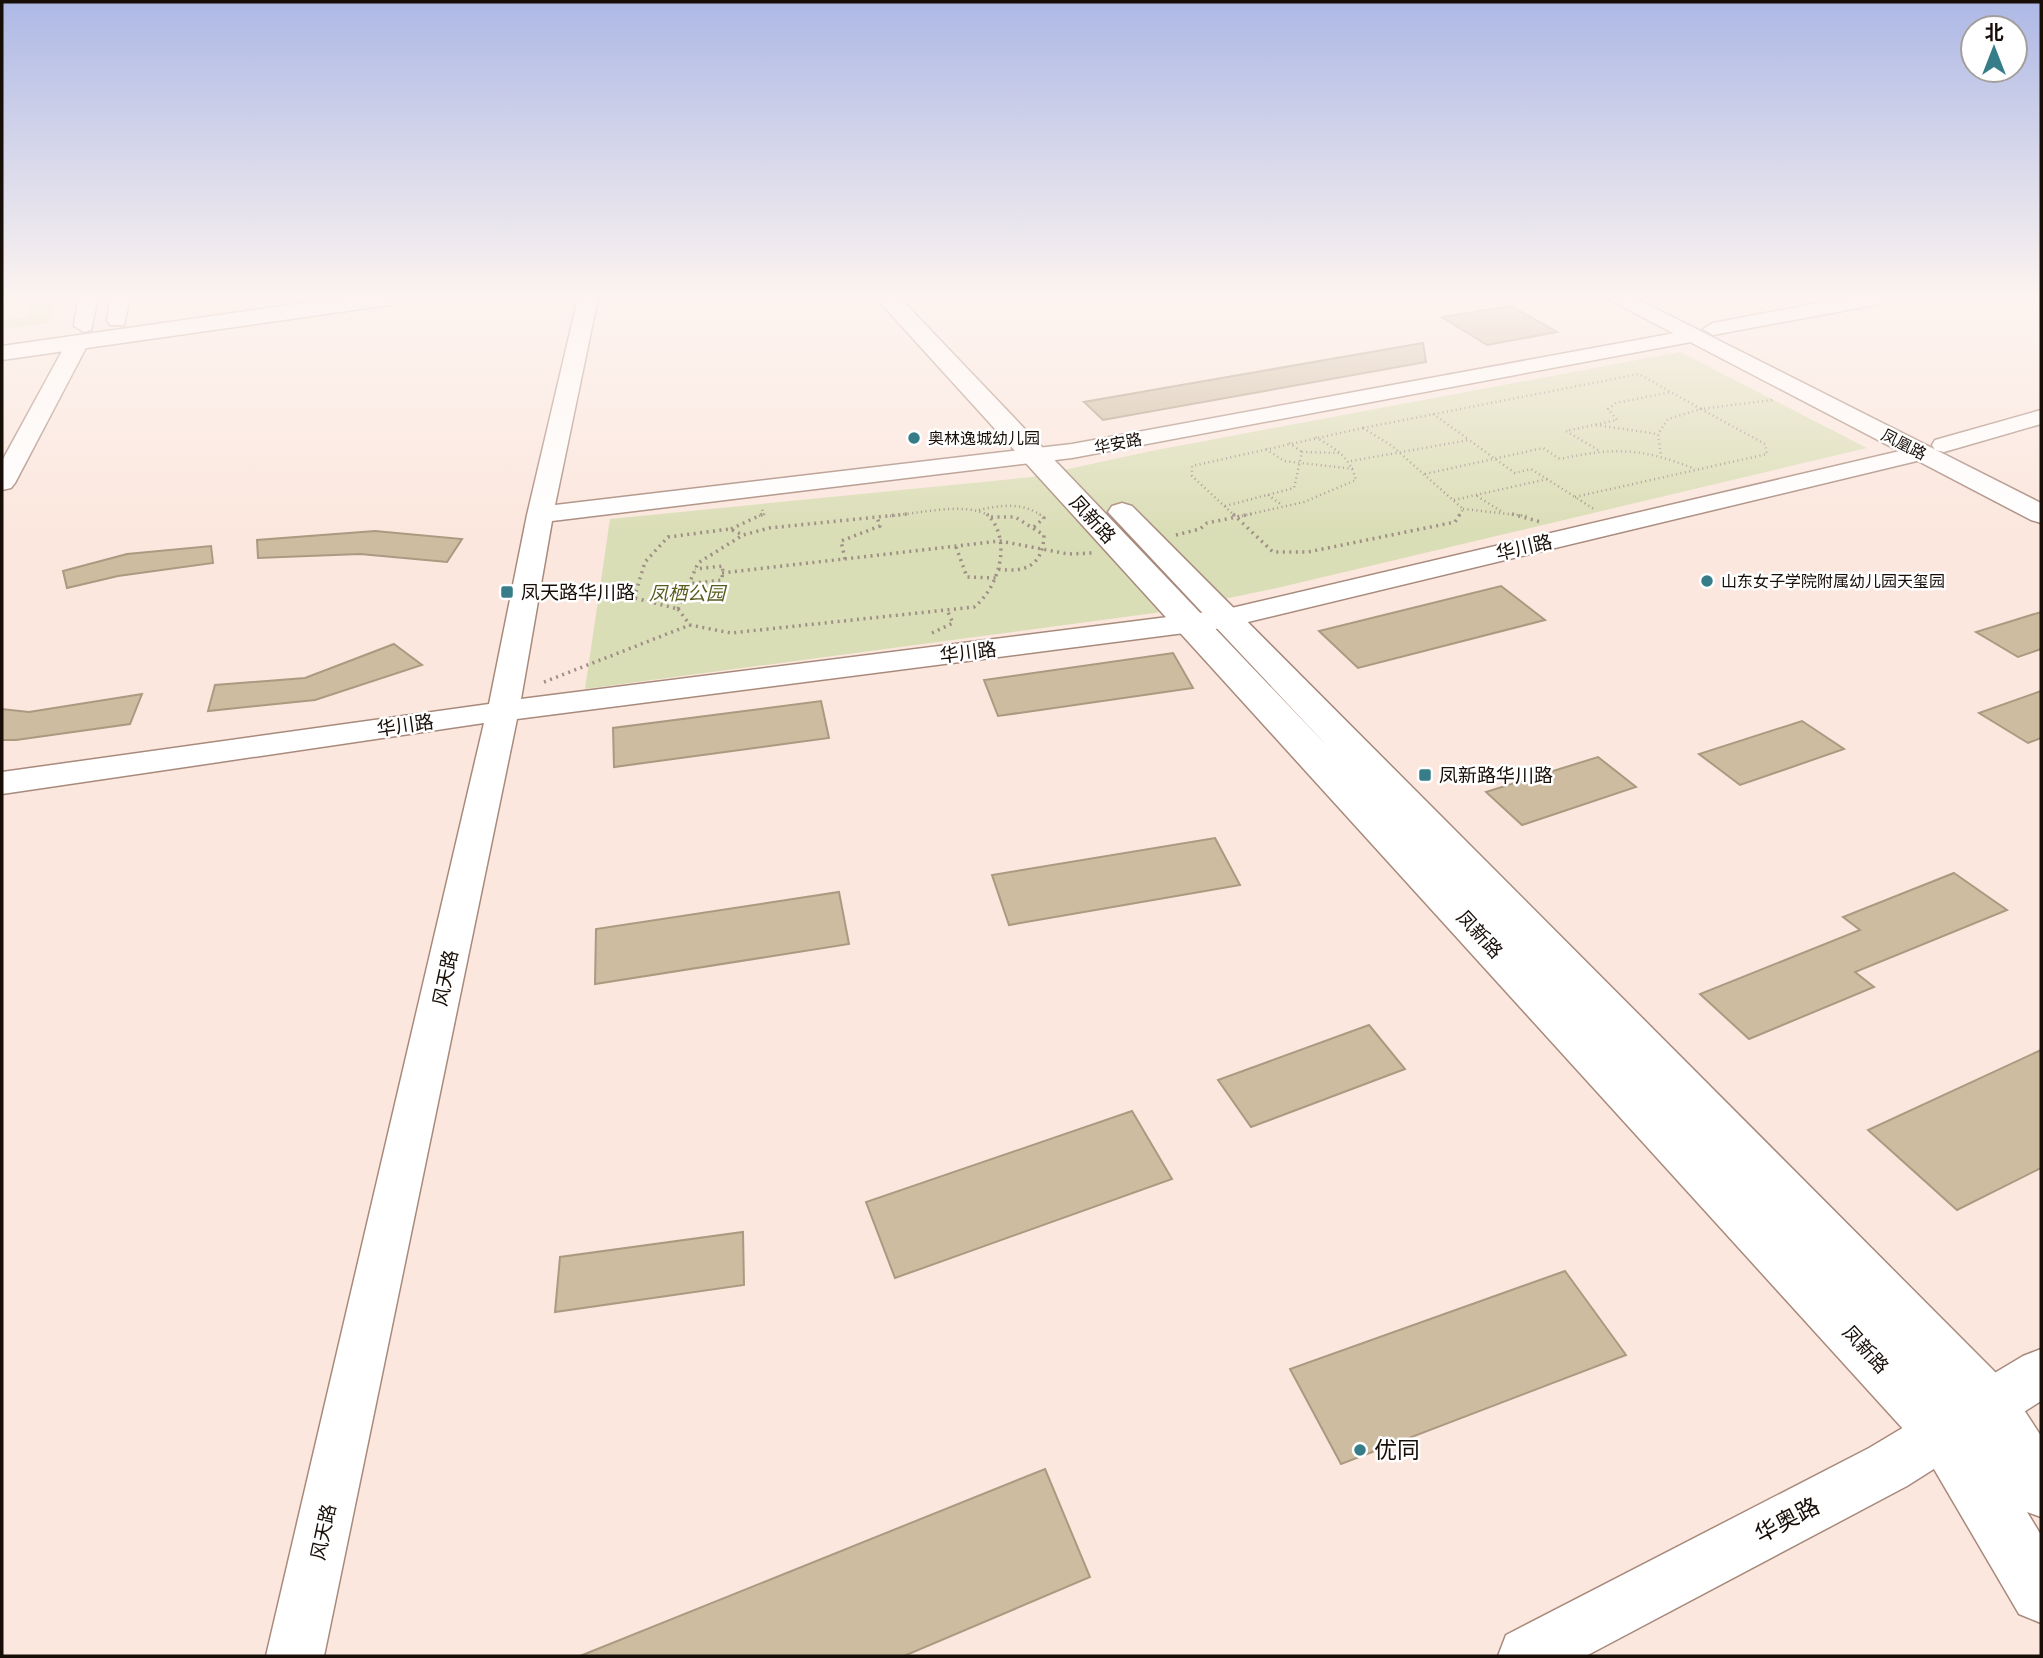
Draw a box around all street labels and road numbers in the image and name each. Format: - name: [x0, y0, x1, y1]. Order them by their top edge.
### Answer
- street label: 凤凰路: [1878, 425, 1929, 464]
- street label: 华安路: [1093, 430, 1143, 457]
- street label: 凤新路: [1065, 491, 1120, 548]
- street label: 华川路: [1494, 530, 1554, 565]
- street label: 华川路: [938, 638, 998, 667]
- street label: 华川路: [375, 710, 435, 741]
- street label: 凤新路: [1452, 906, 1507, 963]
- street label: 风天路: [428, 948, 463, 1008]
- street label: 凤新路: [1838, 1321, 1893, 1378]
- street label: 华奥路: [1750, 1491, 1824, 1549]
- street label: 风天路: [306, 1502, 341, 1562]

